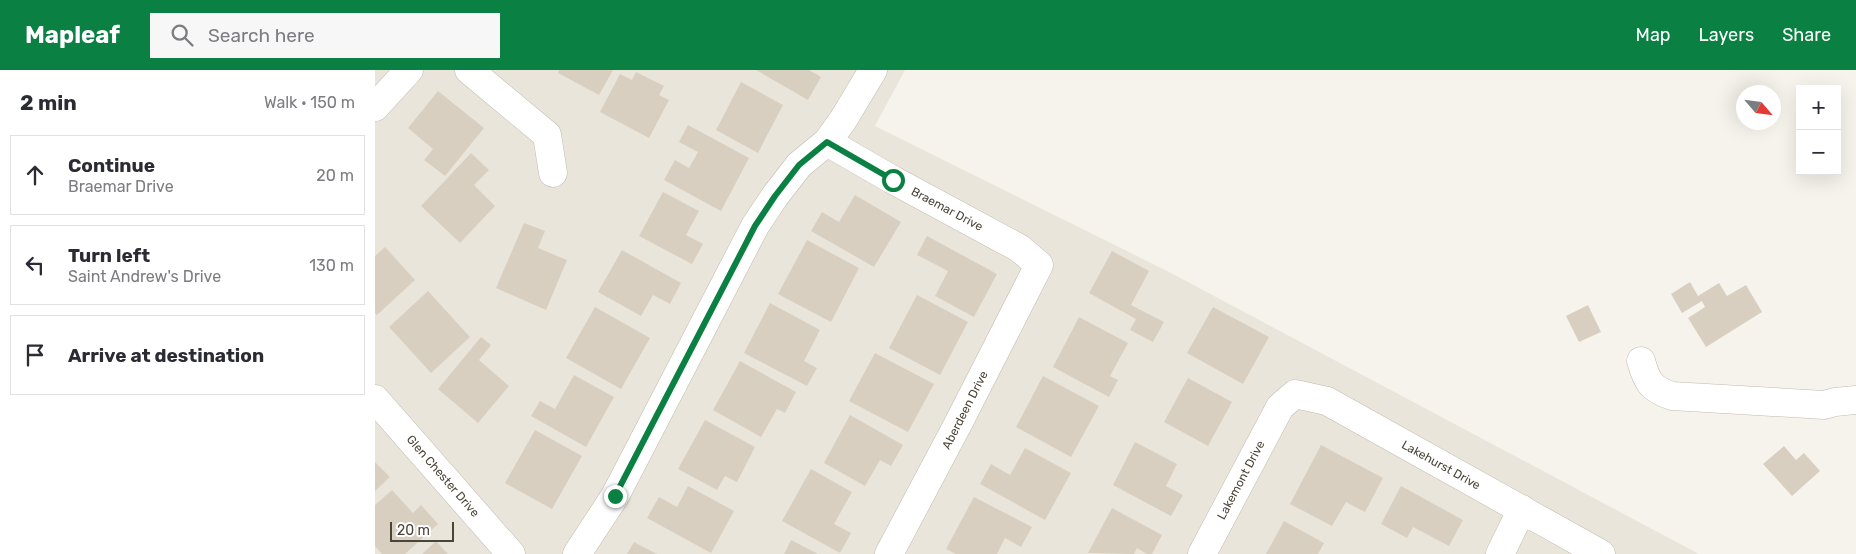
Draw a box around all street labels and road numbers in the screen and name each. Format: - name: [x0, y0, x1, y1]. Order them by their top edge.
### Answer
- street label: Braemar Drive: [909, 184, 986, 234]
- street label: Aberdeen Drive: [939, 368, 991, 451]
- street label: Glen Chester Drive: [404, 432, 482, 520]
- street label: Lakemont Drive: [1214, 438, 1268, 522]
- street label: Lakehurst Drive: [1399, 438, 1483, 493]

